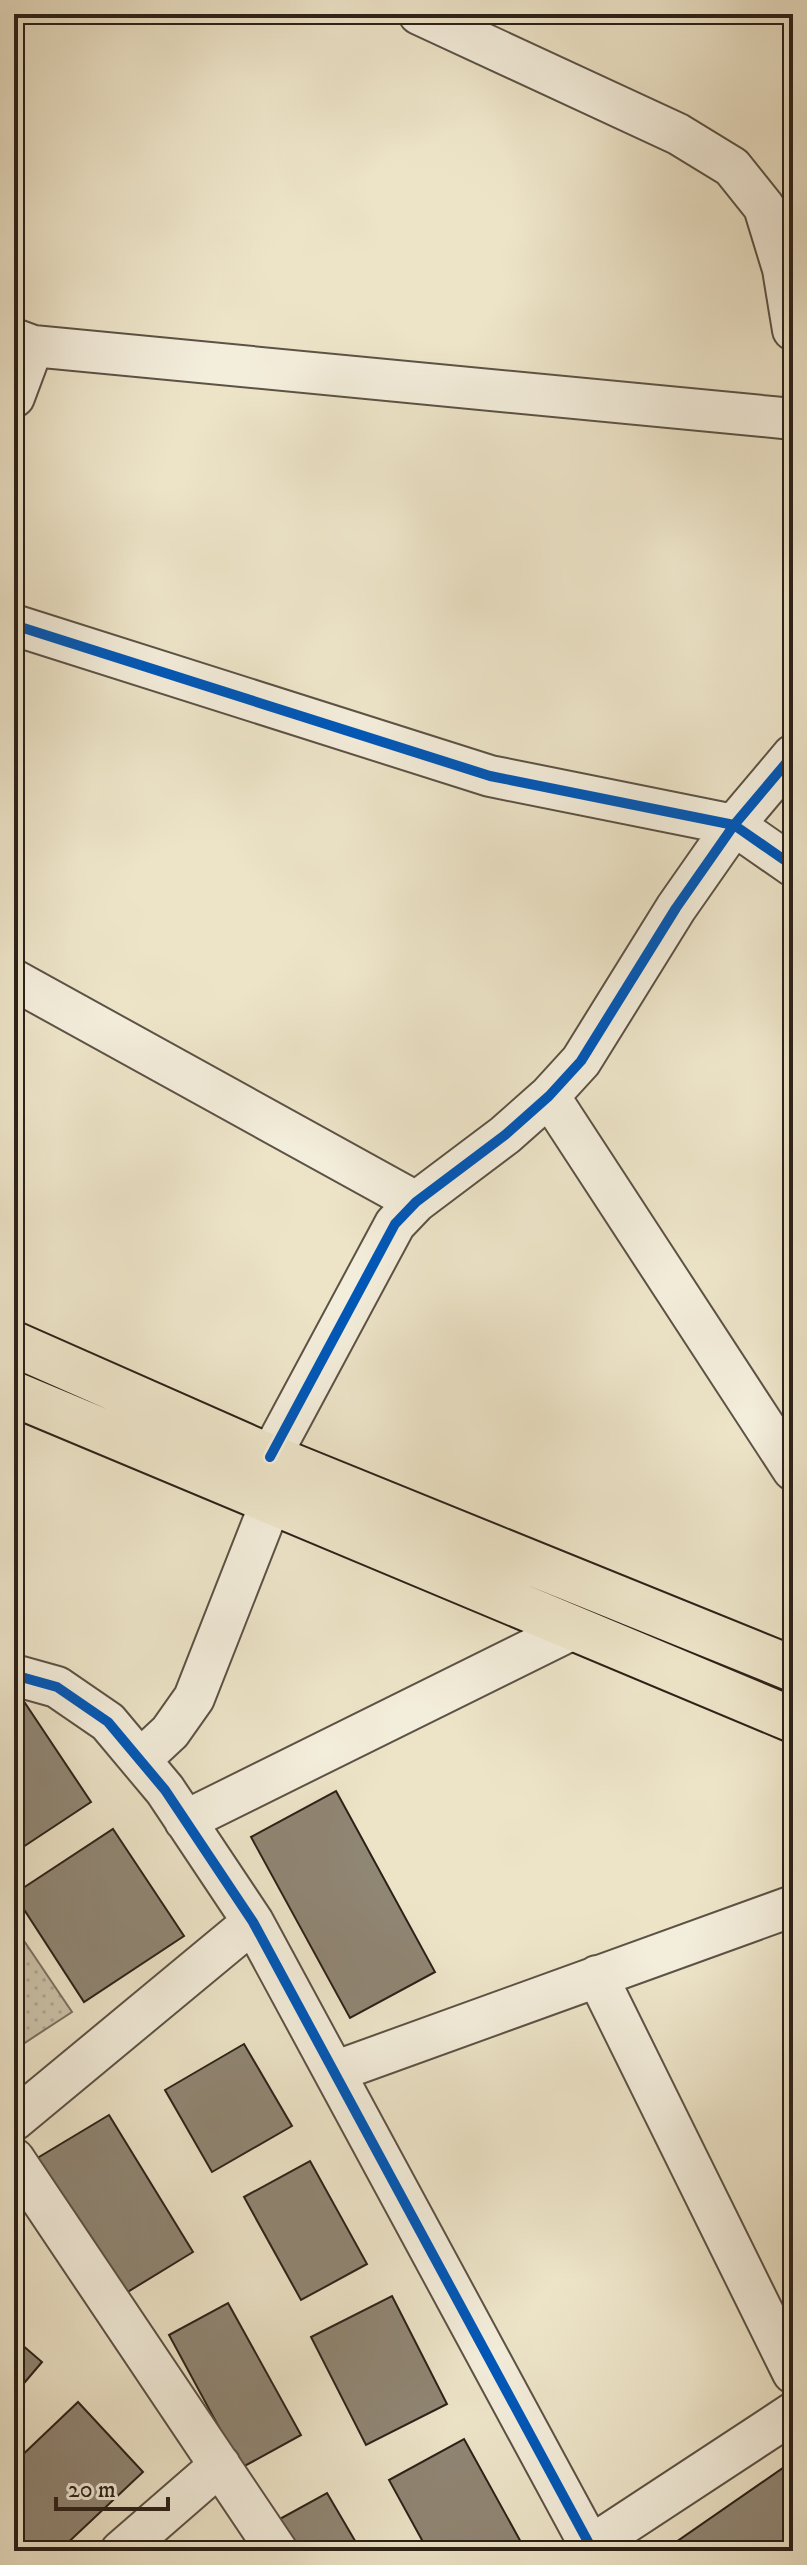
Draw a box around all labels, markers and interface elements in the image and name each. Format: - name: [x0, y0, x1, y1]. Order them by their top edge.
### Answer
- scale bar: [56, 2461, 168, 2511]
- text: 20 m: [68, 2475, 116, 2505]

